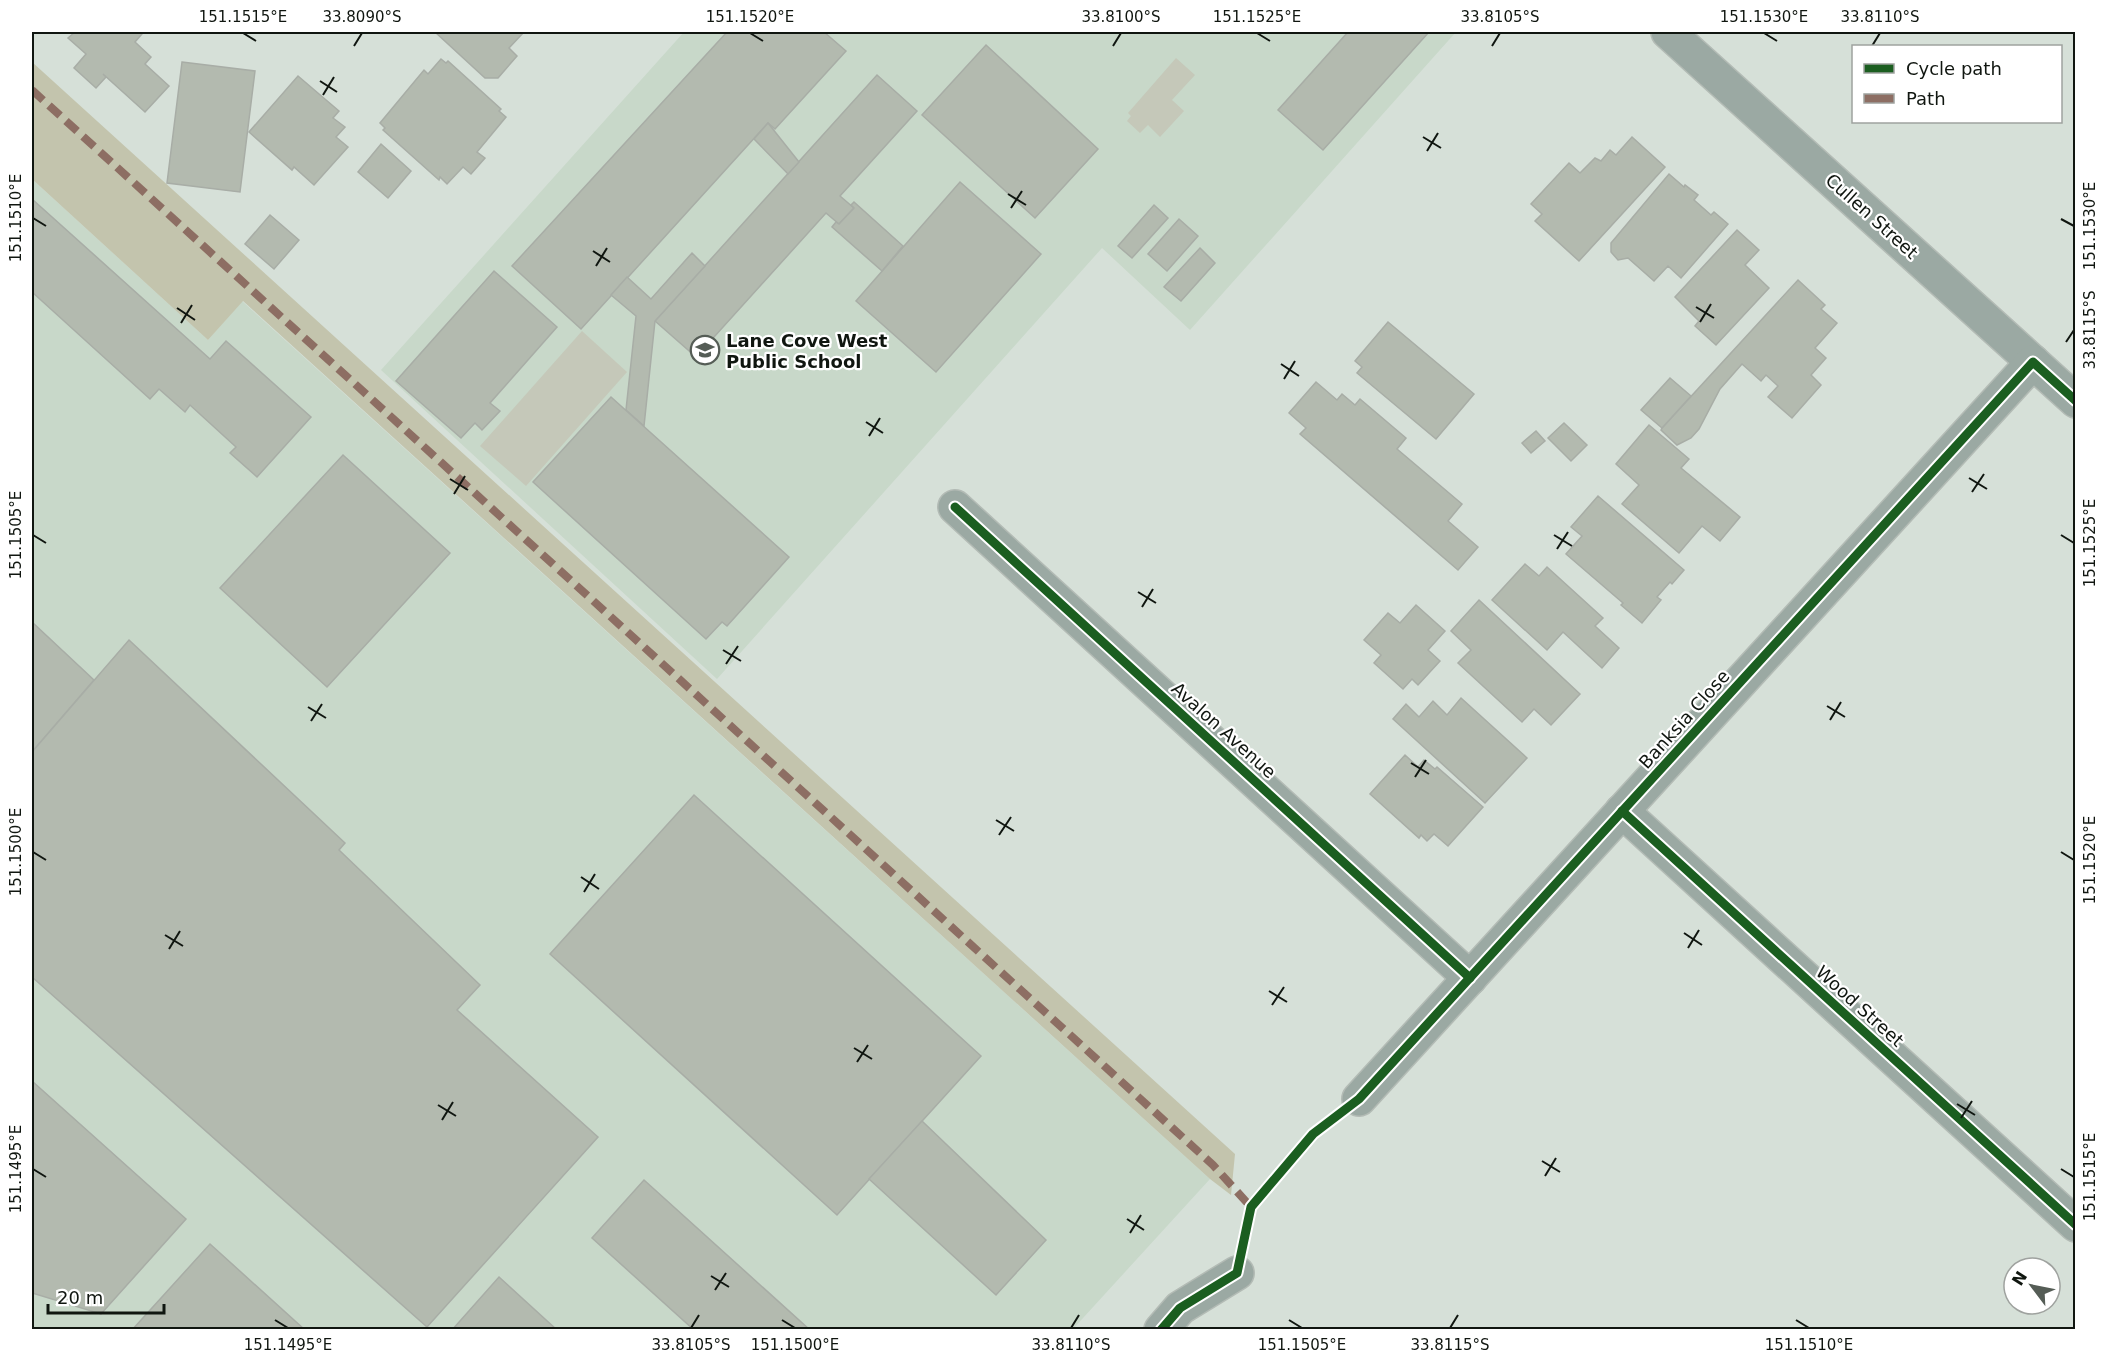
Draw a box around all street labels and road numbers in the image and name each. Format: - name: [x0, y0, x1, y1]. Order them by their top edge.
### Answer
- street label: Cullen Street: [1822, 169, 1922, 263]
- street label: Banksia Close: [1634, 665, 1734, 773]
- street label: Avalon Avenue: [1168, 678, 1280, 782]
- street label: Wood Street: [1812, 961, 1908, 1051]

